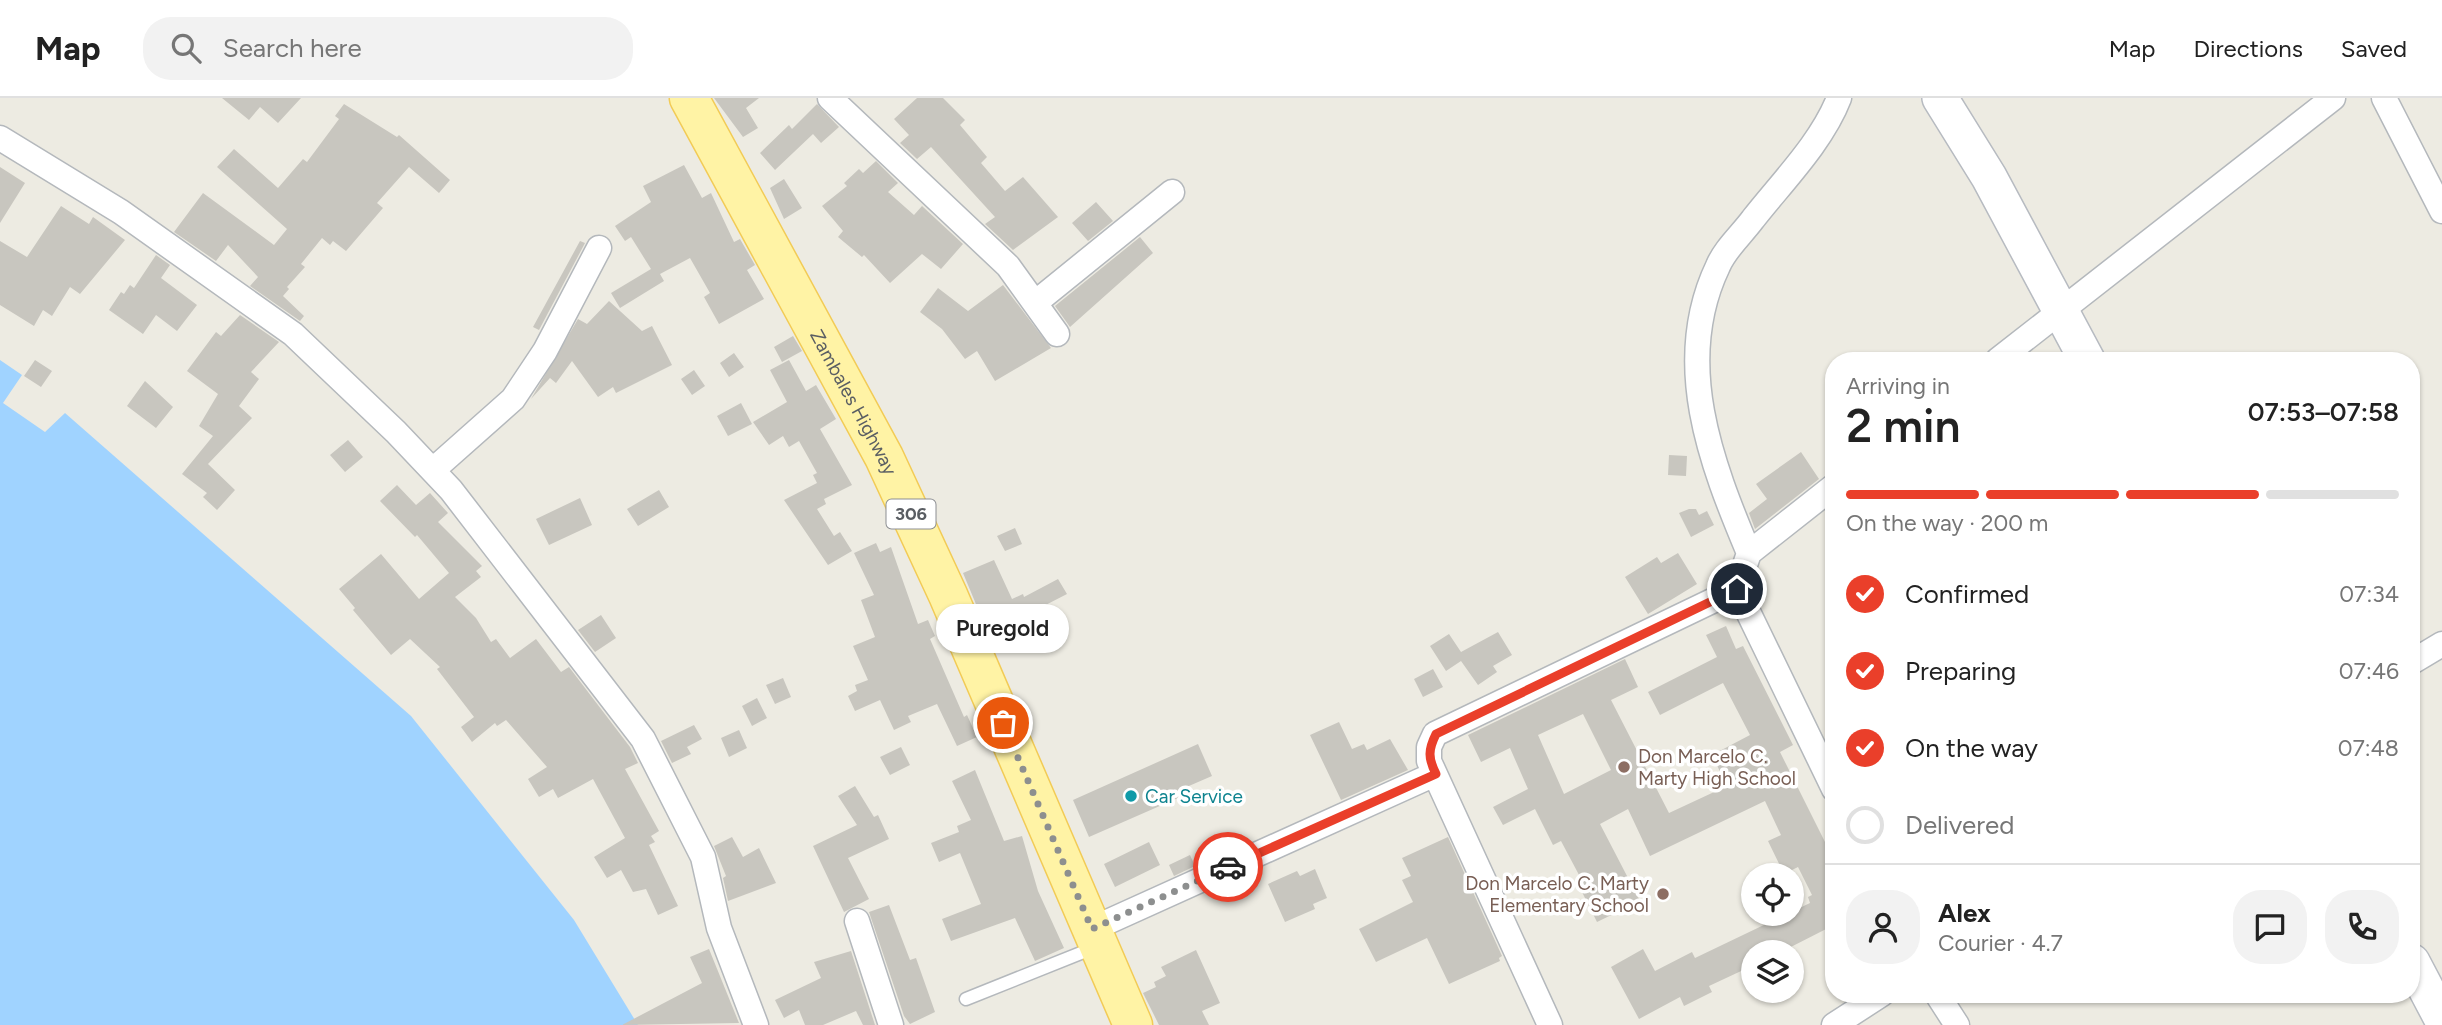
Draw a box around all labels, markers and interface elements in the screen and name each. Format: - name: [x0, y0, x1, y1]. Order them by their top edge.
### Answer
- search box: [143, 17, 633, 80]
- text: Map: [35, 29, 101, 68]
- icon: search: [167, 29, 205, 67]
- text: Search here: [223, 32, 362, 64]
- text: Map: [2109, 34, 2155, 63]
- text: Directions: [2193, 34, 2303, 63]
- text: Saved: [2341, 34, 2407, 63]
- street label: Zambales Highway: [805, 326, 902, 478]
- text: Arriving in: [1846, 372, 1950, 400]
- text: 07:53–07:58: [2248, 396, 2399, 428]
- text: 2 min: [1846, 398, 1961, 454]
- road number: 306: [886, 500, 936, 528]
- text: On the way · 200 m: [1846, 509, 2048, 537]
- pin: [1707, 559, 1767, 619]
- icon: home: [1718, 570, 1756, 608]
- icon: check: [1846, 575, 1884, 613]
- text: Confirmed: [1905, 578, 2029, 610]
- text: 07:34: [2339, 580, 2399, 608]
- callout: Puregold: [936, 604, 1070, 653]
- text: Puregold: [956, 614, 1049, 642]
- icon: check: [1846, 652, 1884, 690]
- text: Preparing: [1905, 655, 2016, 687]
- text: 07:46: [2339, 657, 2399, 685]
- pin: [973, 693, 1033, 753]
- icon: bag: [984, 704, 1022, 742]
- icon: check: [1846, 729, 1884, 767]
- text: On the way: [1905, 732, 2038, 764]
- text: 07:48: [2338, 734, 2399, 762]
- place label: Don Marcelo C. Marty High School: [1638, 745, 1796, 790]
- marker: Don Marcelo C. Marty High School: [1616, 759, 1632, 775]
- place label: Car Service: [1145, 785, 1243, 808]
- marker: Car Service: [1123, 788, 1139, 804]
- text: Delivered: [1905, 809, 2014, 841]
- courier: [1193, 832, 1263, 902]
- icon: car: [1209, 848, 1247, 886]
- map controls: [1741, 863, 1804, 1003]
- button: locate: [1741, 863, 1804, 926]
- place label: Don Marcelo C. Marty Elementary School: [1465, 872, 1649, 917]
- marker: Don Marcelo C. Marty Elementary School: [1655, 886, 1671, 902]
- button: person: [1846, 890, 1920, 964]
- button: chat: [2233, 890, 2307, 964]
- button: phone: [2325, 890, 2399, 964]
- text: Alex: [1938, 897, 1991, 929]
- text: Courier · 4.7: [1938, 929, 2063, 957]
- button: layers: [1741, 940, 1804, 1003]

